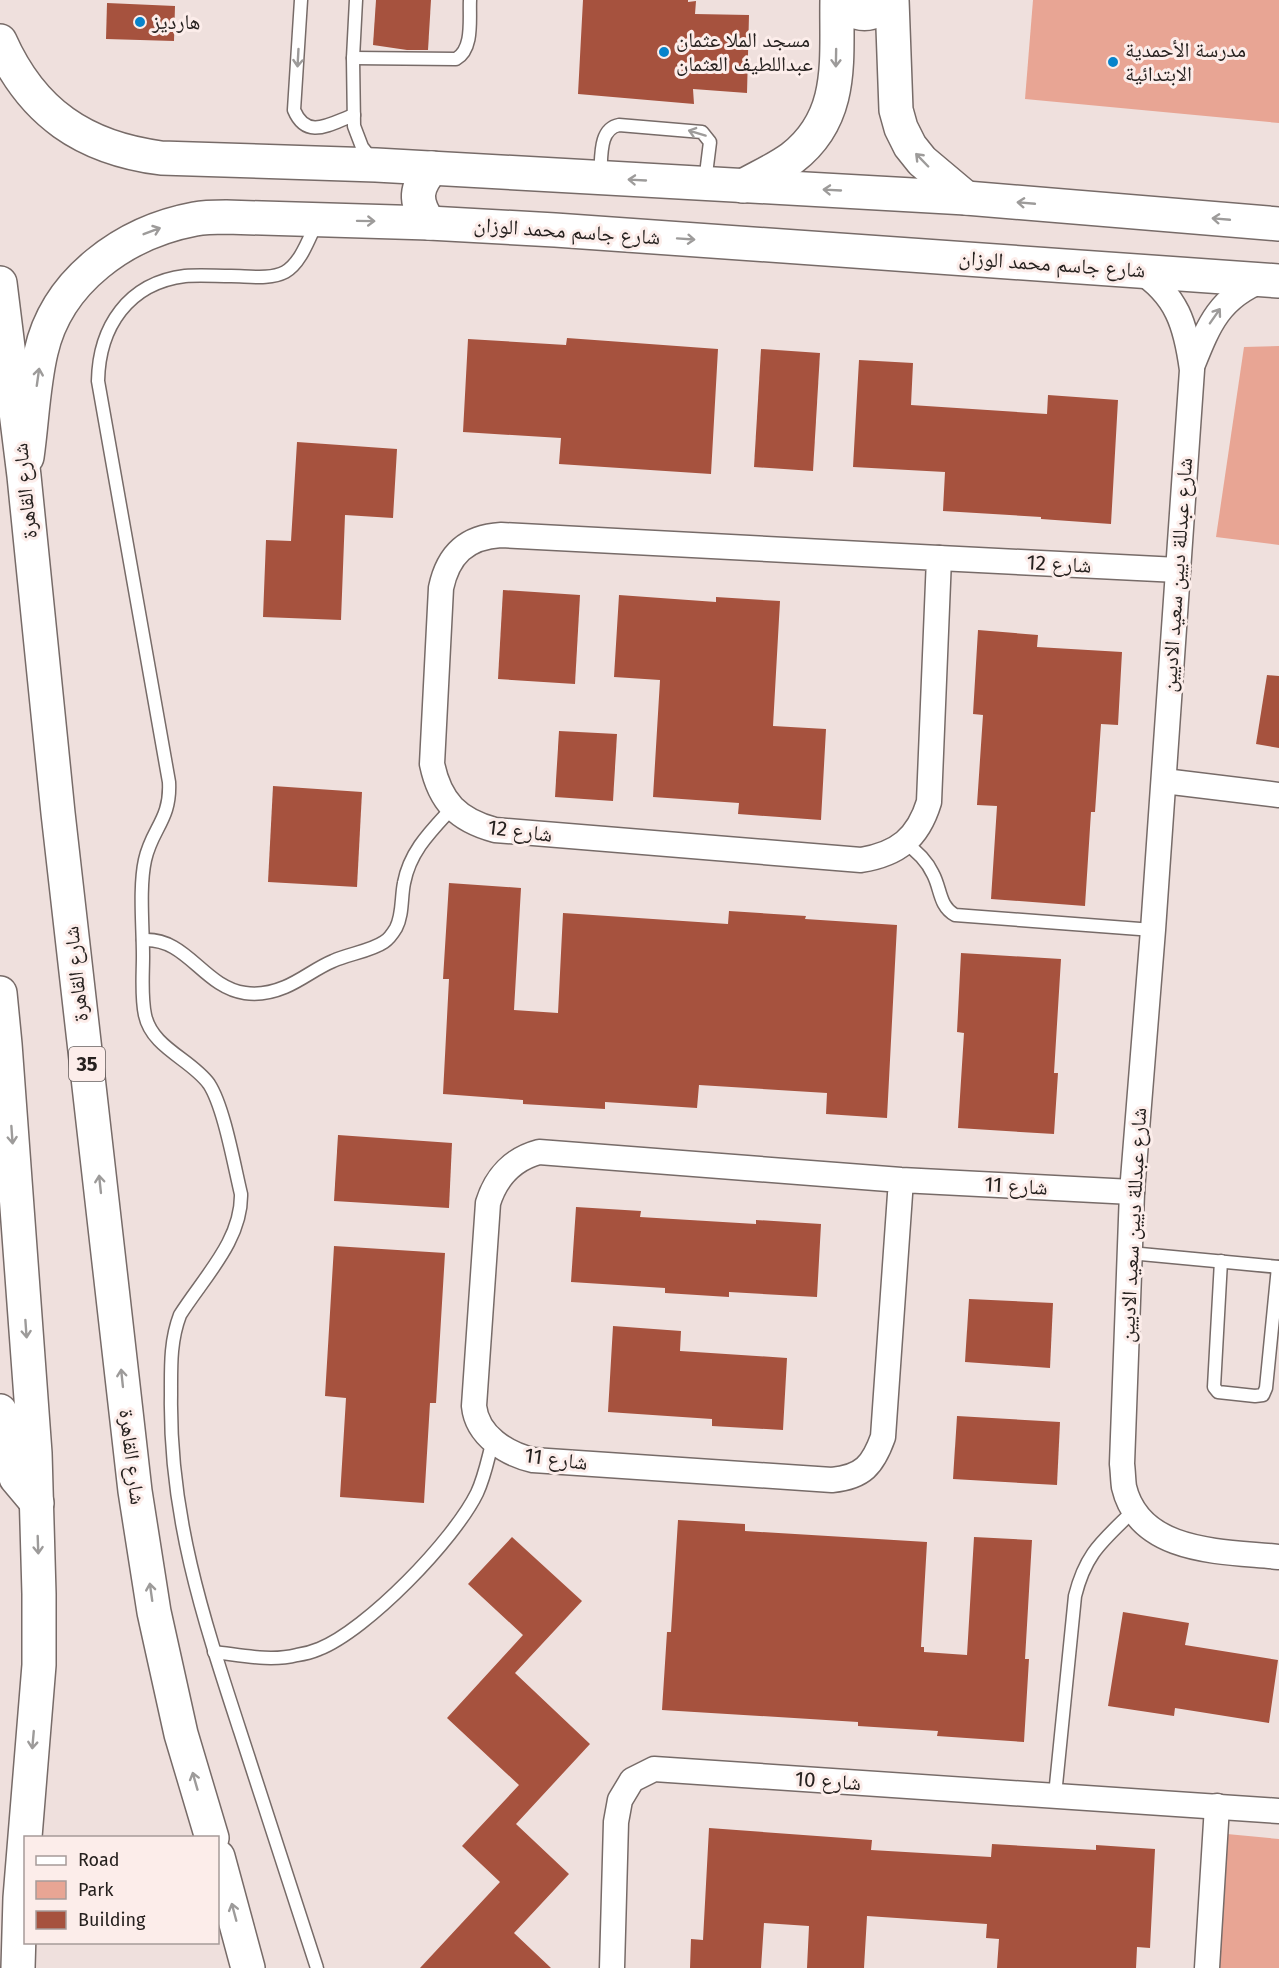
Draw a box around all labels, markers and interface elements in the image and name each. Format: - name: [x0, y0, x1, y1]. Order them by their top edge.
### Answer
- place label: هارديز: [151, 9, 200, 35]
- marker: هارديز: [133, 15, 147, 29]
- place label: مسجد الملا عثمان عبداللطيف العثمان: [676, 27, 813, 77]
- place label: مدرسة الأحمدية الابتدائية: [1125, 37, 1246, 87]
- marker: مسجد الملا عثمان عبداللطيف العثمان: [657, 45, 671, 59]
- one-way arrow: [292, 48, 303, 68]
- one-way arrow: [830, 48, 842, 68]
- marker: مدرسة الأحمدية الابتدائية: [1106, 55, 1120, 69]
- one-way arrow: [688, 127, 707, 138]
- one-way arrow: [915, 152, 929, 167]
- one-way arrow: [628, 174, 648, 185]
- one-way arrow: [822, 185, 842, 196]
- one-way arrow: [1017, 197, 1037, 208]
- street label: شارع جاسم محمد الوزان: [473, 212, 661, 251]
- one-way arrow: [1211, 213, 1231, 224]
- one-way arrow: [355, 216, 375, 227]
- one-way arrow: [142, 225, 161, 236]
- one-way arrow: [676, 234, 696, 245]
- street label: شارع جاسم محمد الوزان: [958, 245, 1146, 284]
- one-way arrow: [1209, 309, 1221, 325]
- one-way arrow: [32, 367, 43, 387]
- street label: شارع القاهرة: [7, 442, 43, 540]
- street label: شارع عبدللة ديين سعيد الاديين: [1156, 457, 1198, 693]
- street label: شارع 12: [1026, 549, 1092, 579]
- street label: شارع 12: [486, 814, 554, 848]
- street label: شارع القاهرة: [58, 925, 94, 1023]
- road number: 35: [69, 1047, 105, 1081]
- street label: شارع عبدللة ديين سعيد الاديين: [1114, 1107, 1152, 1343]
- one-way arrow: [7, 1124, 18, 1144]
- street label: شارع 11: [984, 1171, 1048, 1201]
- one-way arrow: [94, 1174, 105, 1194]
- one-way arrow: [21, 1319, 32, 1339]
- one-way arrow: [116, 1368, 127, 1388]
- street label: شارع القاهرة: [113, 1408, 151, 1506]
- street label: شارع 11: [523, 1442, 589, 1476]
- one-way arrow: [32, 1534, 44, 1554]
- one-way arrow: [145, 1582, 156, 1602]
- one-way arrow: [27, 1729, 38, 1749]
- street label: شارع 10: [794, 1766, 862, 1796]
- one-way arrow: [189, 1772, 200, 1791]
- legend: [24, 1836, 219, 1944]
- text: Road: [78, 1849, 120, 1871]
- text: Park: [78, 1879, 114, 1901]
- one-way arrow: [228, 1903, 239, 1922]
- text: Building: [78, 1909, 146, 1931]

